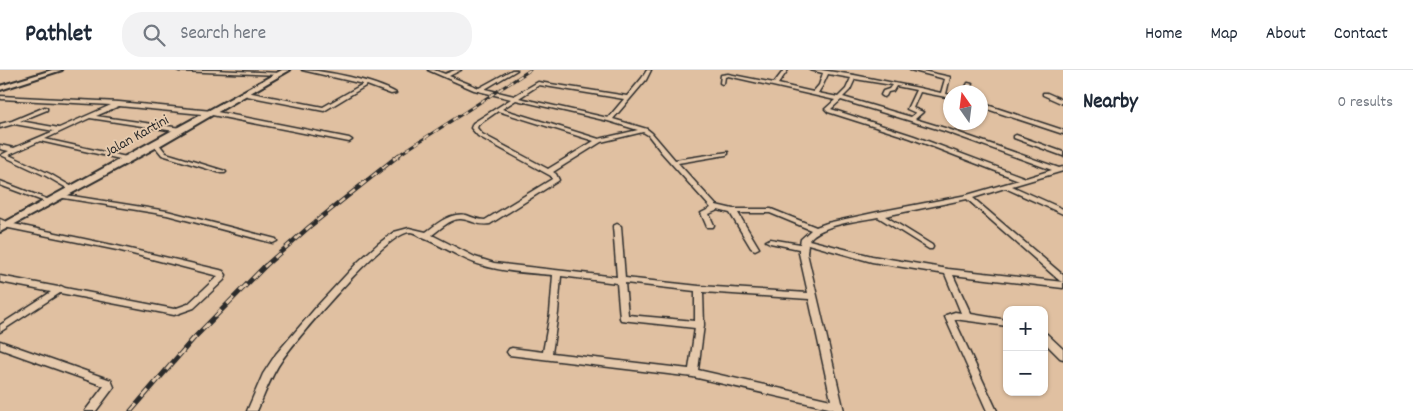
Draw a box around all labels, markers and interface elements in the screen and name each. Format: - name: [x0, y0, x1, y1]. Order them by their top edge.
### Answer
- search box: [122, 12, 472, 57]
- text: Pathlet: [25, 18, 92, 52]
- icon: search: [140, 21, 168, 49]
- text: Search here: [180, 21, 266, 48]
- text: Home: [1145, 22, 1182, 47]
- text: Map: [1210, 22, 1238, 47]
- text: About: [1266, 22, 1306, 47]
- text: Contact: [1334, 22, 1388, 47]
- north arrow: [943, 85, 988, 130]
- text: Nearby: [1083, 88, 1138, 118]
- text: 0 results: [1338, 91, 1393, 114]
- street label: Jalan Kartini: [101, 110, 174, 164]
- map controls: [1003, 306, 1048, 396]
- button: +: [1003, 306, 1048, 351]
- button: −: [1003, 351, 1048, 396]

